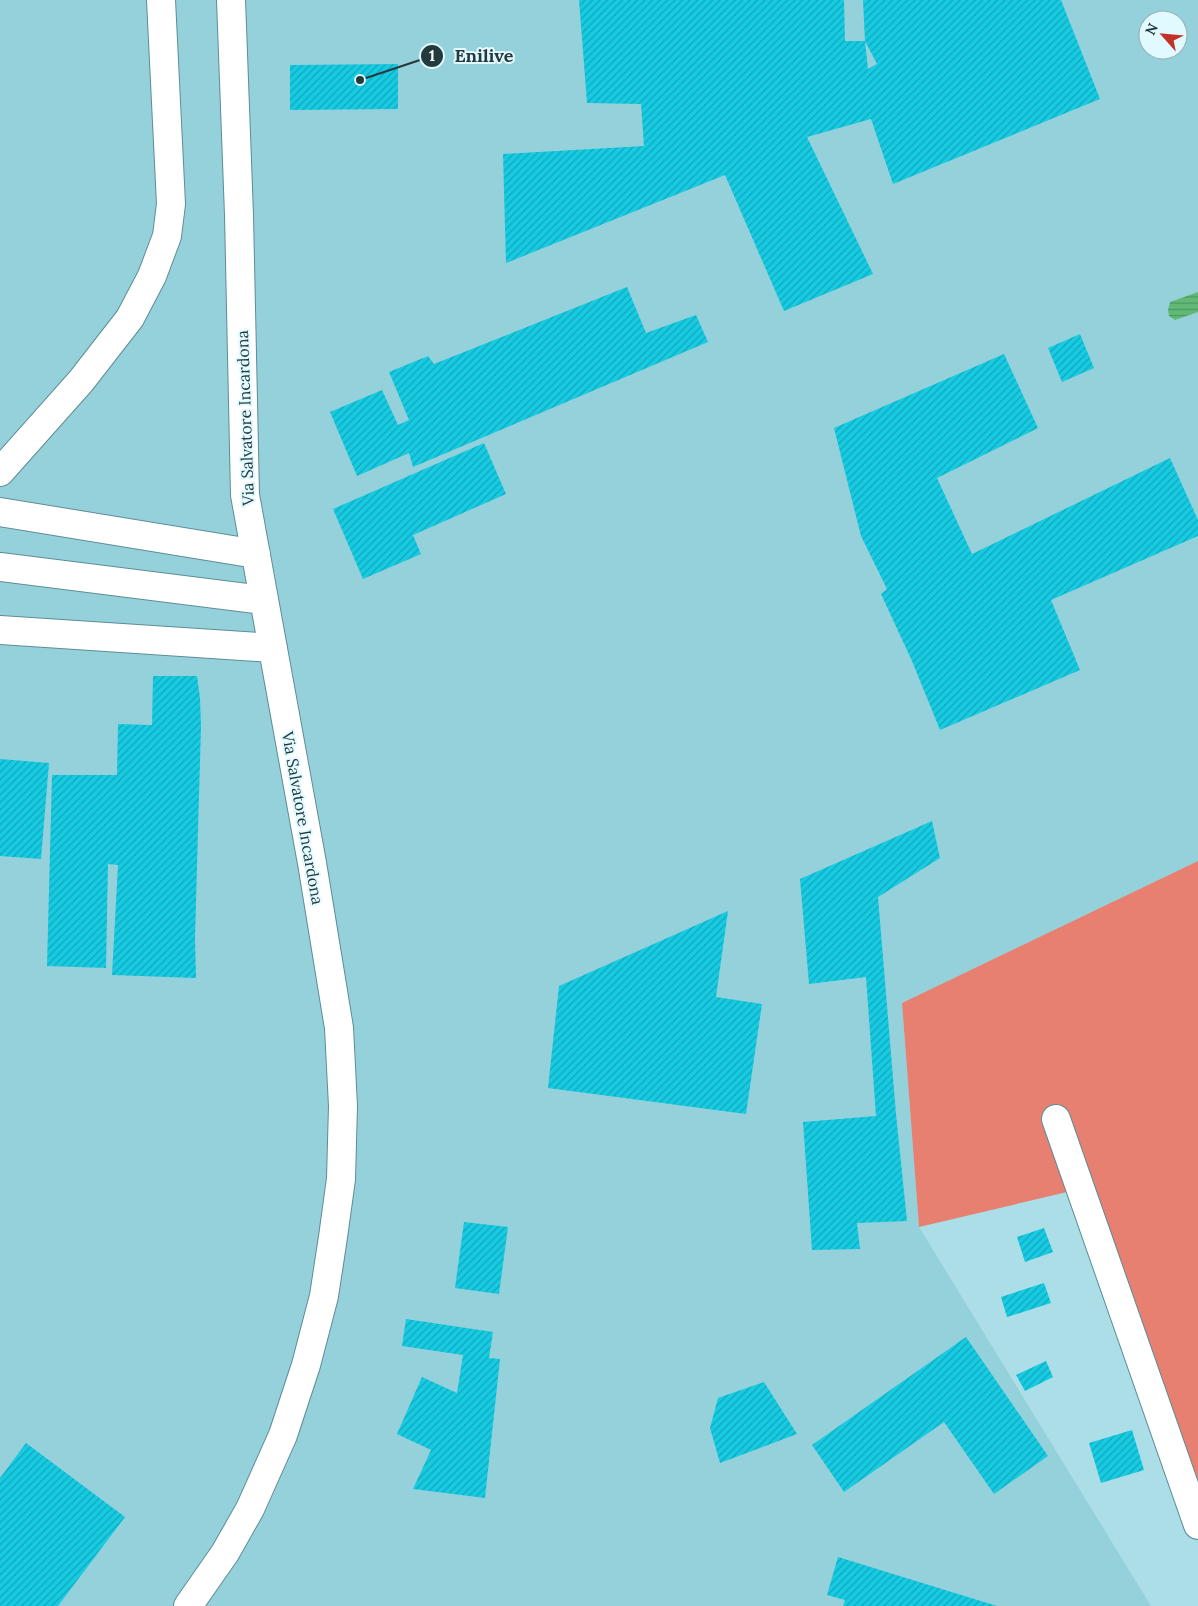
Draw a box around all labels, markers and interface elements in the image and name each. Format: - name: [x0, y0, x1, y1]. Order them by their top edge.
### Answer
- north arrow: [1138, 10, 1188, 60]
- text: N: [1141, 20, 1162, 38]
- callout: Enilive: [419, 39, 523, 72]
- text: Enilive: [454, 44, 514, 67]
- text: 1: [429, 46, 435, 65]
- street label: Via Salvatore Incardona: [232, 330, 258, 507]
- street label: Via Salvatore Incardona: [278, 729, 328, 906]

